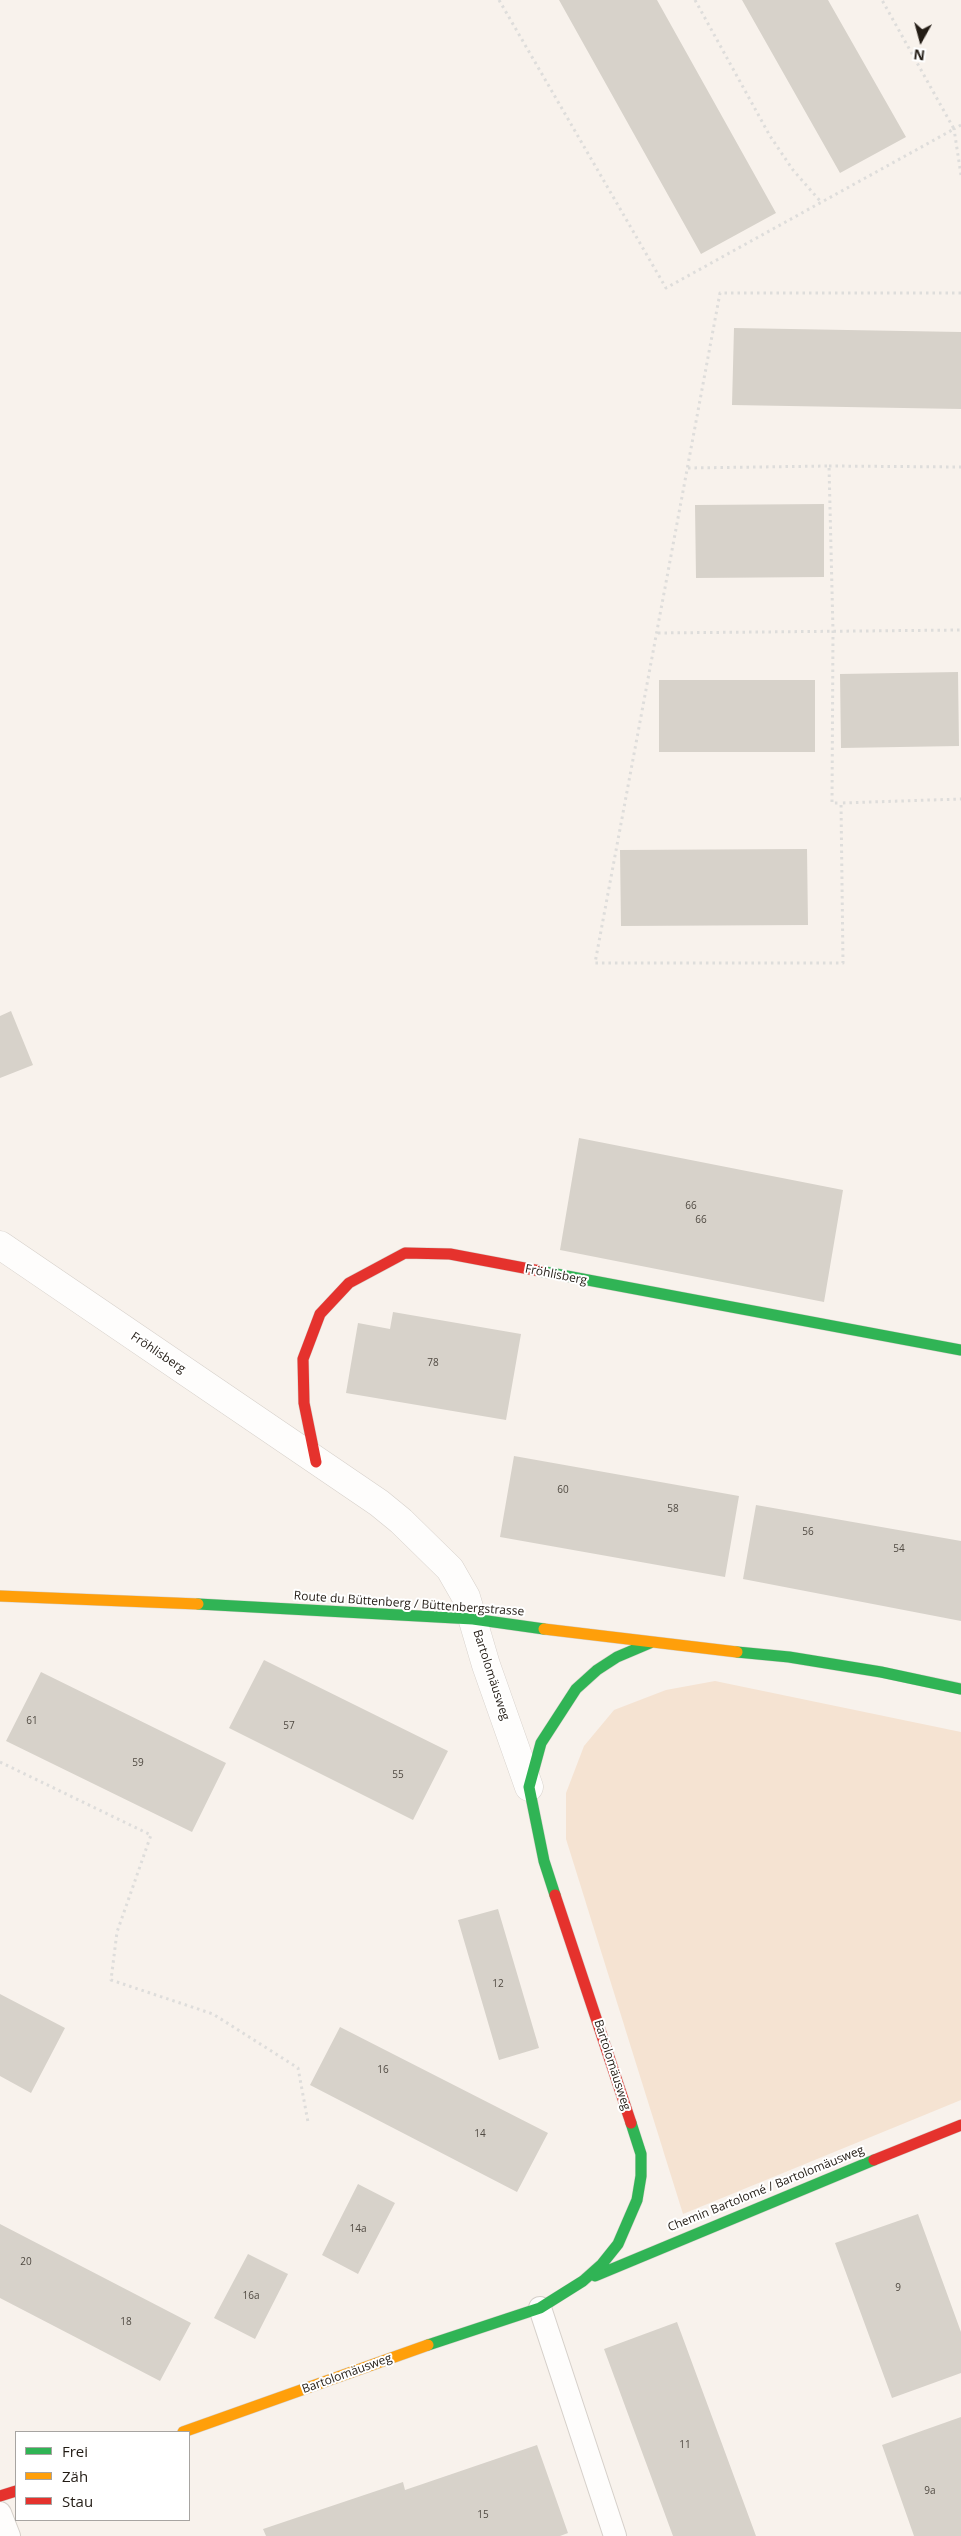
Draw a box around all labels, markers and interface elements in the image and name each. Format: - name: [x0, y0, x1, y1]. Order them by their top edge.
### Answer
- north arrow: [896, 15, 946, 65]
- text: N: [912, 45, 926, 66]
- house number: 66: [685, 1200, 697, 1212]
- house number: 66: [695, 1214, 707, 1226]
- street label: Fröhlisberg: [524, 1262, 588, 1288]
- street label: Fröhlisberg: [128, 1329, 188, 1377]
- house number: 78: [427, 1357, 439, 1369]
- house number: 60: [557, 1484, 569, 1496]
- house number: 58: [667, 1503, 679, 1515]
- house number: 56: [802, 1526, 814, 1538]
- house number: 54: [893, 1543, 905, 1555]
- street label: Route du Büttenberg / Büttenbergstrasse: [293, 1589, 525, 1619]
- street label: Bartolomäusweg: [470, 1628, 512, 1722]
- house number: 61: [26, 1715, 38, 1727]
- house number: 57: [283, 1720, 295, 1732]
- house number: 59: [132, 1757, 144, 1769]
- house number: 55: [392, 1769, 404, 1781]
- house number: 12: [492, 1978, 504, 1990]
- street label: Bartolomäusweg: [591, 2018, 633, 2112]
- house number: 16: [377, 2064, 389, 2076]
- house number: 14: [474, 2128, 486, 2140]
- street label: Chemin Bartolomé / Bartolomäusweg: [666, 2143, 866, 2235]
- house number: 14a: [350, 2223, 366, 2235]
- house number: 20: [20, 2256, 32, 2268]
- house number: 9: [895, 2282, 901, 2294]
- house number: 16a: [243, 2290, 259, 2302]
- house number: 18: [120, 2316, 132, 2328]
- street label: Bartolomäusweg: [300, 2351, 394, 2397]
- legend: [15, 2431, 190, 2521]
- house number: 11: [679, 2439, 691, 2451]
- text: Frei: [62, 2441, 88, 2461]
- text: Zäh: [62, 2466, 88, 2486]
- house number: 9a: [924, 2485, 936, 2497]
- text: Stau: [62, 2491, 93, 2511]
- house number: 15: [477, 2509, 489, 2521]

